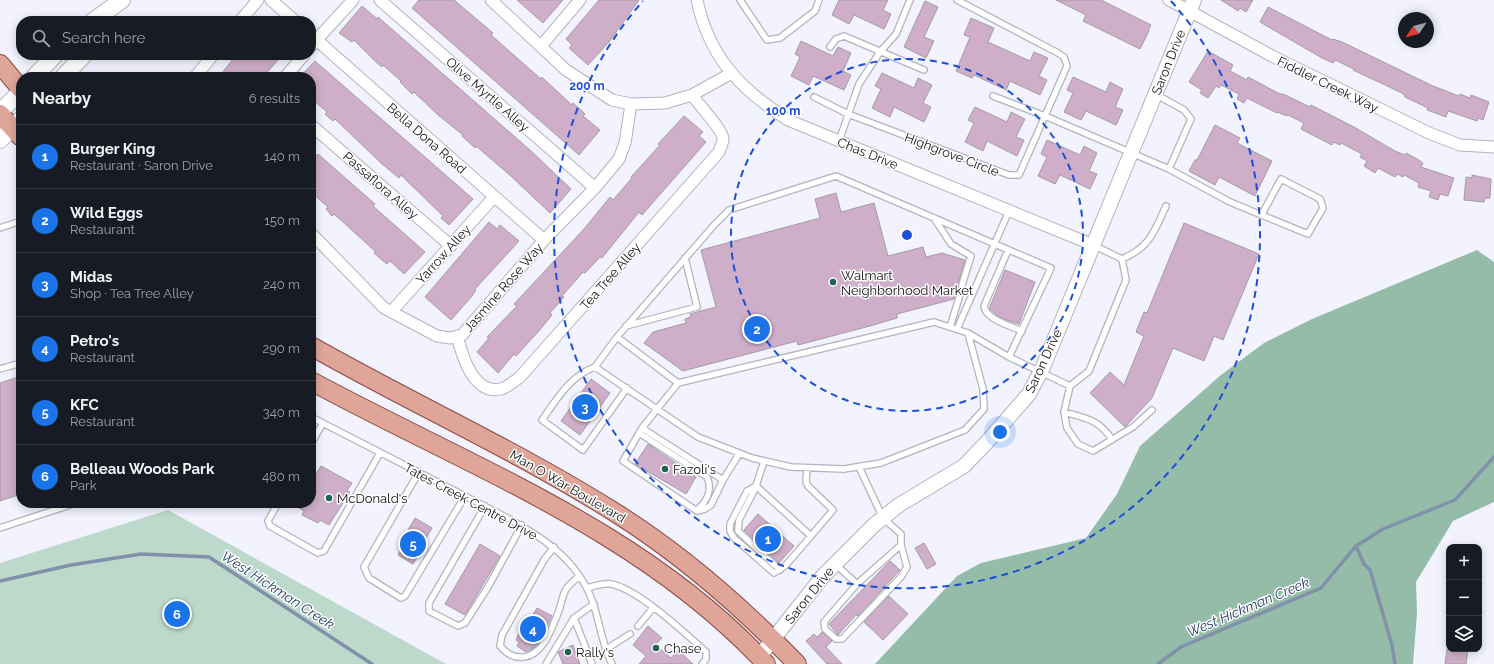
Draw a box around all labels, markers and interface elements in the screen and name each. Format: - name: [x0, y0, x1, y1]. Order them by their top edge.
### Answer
- north arrow: [1398, 12, 1434, 48]
- search box: [16, 16, 316, 60]
- icon: search: [30, 27, 52, 49]
- street label: Saron Drive: [1149, 27, 1188, 97]
- text: Search here: [62, 29, 145, 47]
- street label: Fiddler Creek Way: [1275, 53, 1381, 115]
- street label: Olive Myrtle Alley: [443, 54, 532, 135]
- text: 200 m: [569, 79, 605, 93]
- text: Nearby: [32, 88, 91, 108]
- text: 6 results: [249, 91, 300, 106]
- street label: Bella Dona Road: [384, 100, 469, 177]
- text: 100 m: [766, 104, 800, 118]
- street label: Highgrove Circle: [902, 130, 1002, 180]
- street label: Chas Drive: [835, 134, 901, 173]
- text: Burger King: [70, 140, 155, 158]
- text: 1: [42, 149, 48, 164]
- text: 140 m: [264, 149, 300, 164]
- street label: Passaflora Alley: [340, 149, 421, 222]
- text: Restaurant · Saron Drive: [70, 158, 213, 173]
- text: Wild Eggs: [70, 204, 143, 222]
- text: 2: [41, 213, 49, 228]
- text: 150 m: [264, 213, 300, 228]
- text: Restaurant: [70, 222, 135, 237]
- street label: Yarrow Alley: [413, 222, 474, 287]
- centre of rings: [900, 228, 914, 242]
- street label: Jasmine Rose Way: [461, 240, 546, 335]
- street label: Tea Tree Alley: [577, 240, 644, 313]
- text: Midas: [70, 268, 113, 286]
- place label: Walmart Neighborhood Market: [841, 268, 974, 298]
- text: 3: [41, 277, 49, 292]
- text: 240 m: [263, 277, 300, 292]
- marker: Walmart Neighborhood Market: [828, 277, 838, 287]
- text: Shop · Tea Tree Alley: [70, 286, 194, 301]
- pin: 2: [744, 314, 770, 344]
- street label: Saron Drive: [1022, 326, 1065, 396]
- text: Petro's: [70, 332, 119, 350]
- text: 4: [41, 341, 49, 356]
- text: 290 m: [262, 341, 300, 356]
- text: Restaurant: [70, 350, 135, 365]
- pin: 3: [572, 392, 598, 422]
- text: KFC: [70, 396, 99, 414]
- text: 5: [41, 405, 49, 420]
- text: 340 m: [263, 405, 300, 420]
- text: Restaurant: [70, 414, 135, 429]
- your location: [990, 422, 1010, 442]
- street label: Man O War Boulevard: [507, 447, 628, 526]
- text: Belleau Woods Park: [70, 460, 214, 478]
- street label: Tates Creek Centre Drive: [402, 460, 540, 543]
- place label: Fazoli's: [673, 462, 716, 477]
- marker: Fazoli's: [660, 464, 670, 474]
- text: 6: [41, 469, 49, 484]
- text: 480 m: [262, 469, 300, 484]
- text: Park: [70, 478, 97, 493]
- place label: McDonald's: [337, 491, 407, 506]
- marker: McDonald's: [324, 493, 334, 503]
- pin: 1: [755, 524, 781, 554]
- pin: 5: [400, 529, 426, 559]
- map controls: [1446, 544, 1482, 652]
- button: +: [1446, 544, 1482, 580]
- water label: West Hickman Creek: [219, 548, 338, 633]
- street label: Saron Drive: [782, 564, 837, 627]
- water label: West Hickman Creek: [1185, 574, 1312, 640]
- button: −: [1446, 580, 1482, 616]
- pin: 6: [164, 599, 190, 629]
- pin: 4: [520, 614, 546, 644]
- button: layers: [1446, 616, 1482, 652]
- place label: Chase: [664, 641, 702, 656]
- marker: Chase: [651, 643, 661, 653]
- place label: Rally's: [576, 645, 614, 660]
- marker: Rally's: [563, 647, 573, 657]

